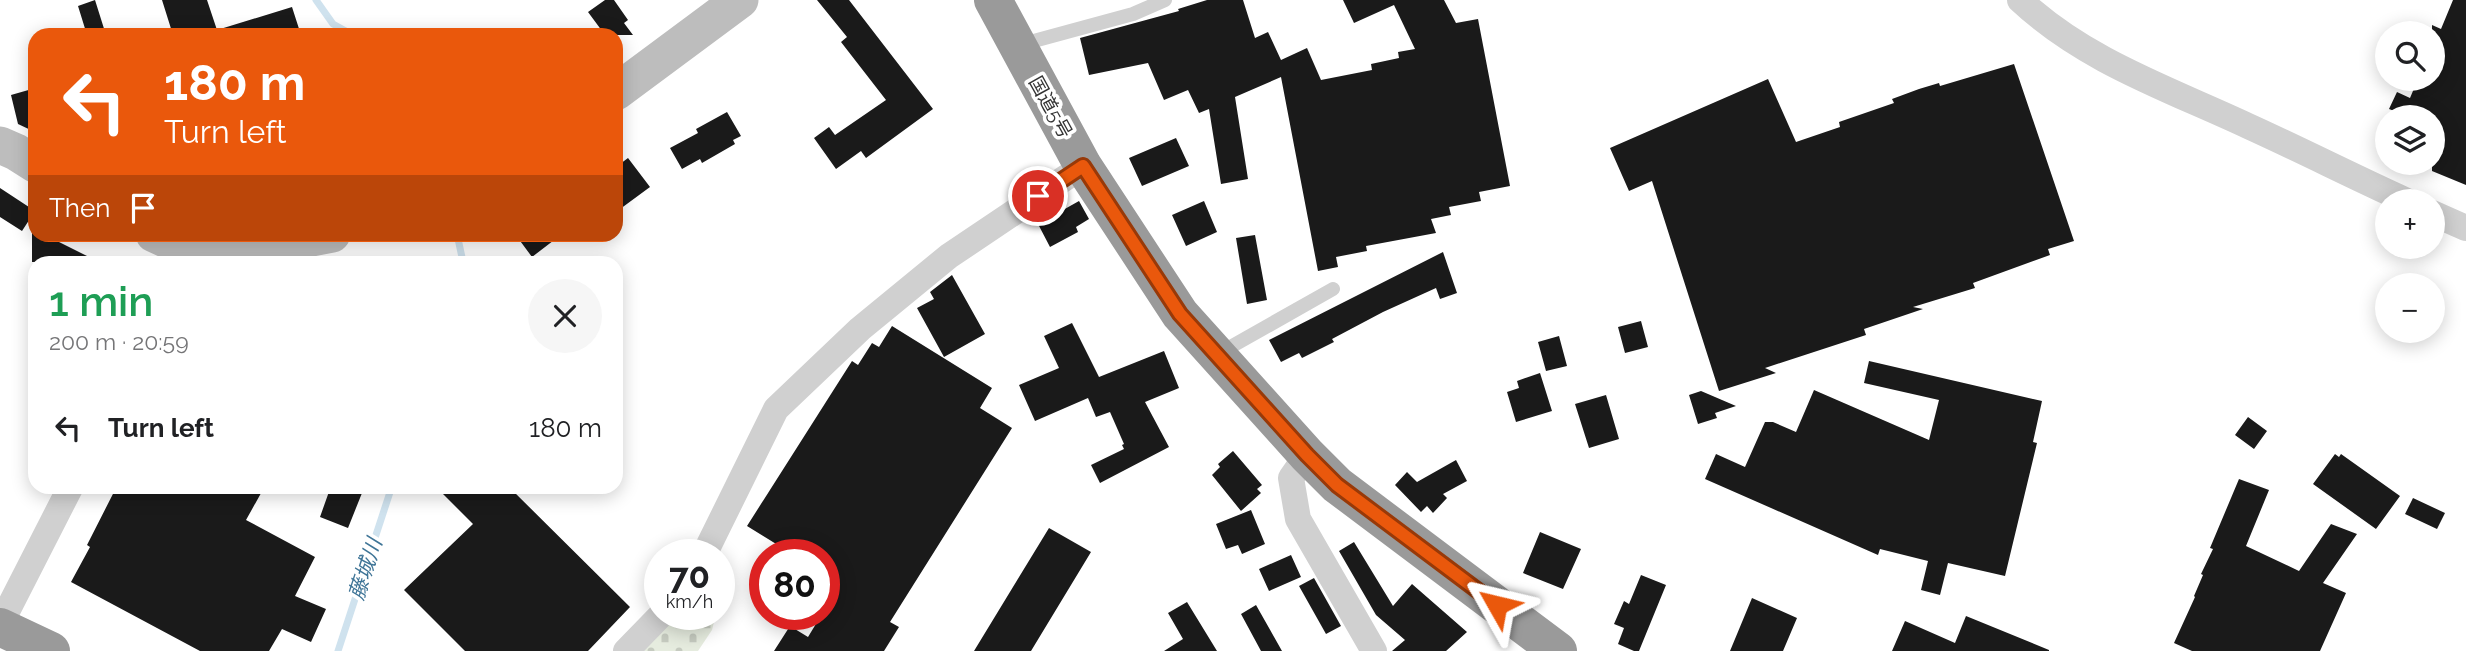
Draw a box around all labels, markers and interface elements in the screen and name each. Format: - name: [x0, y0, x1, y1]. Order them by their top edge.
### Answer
- map controls: [2375, 21, 2445, 343]
- button: search: [2375, 21, 2445, 91]
- text: 180 m: [164, 54, 305, 111]
- icon: left: [49, 56, 140, 147]
- street label: 国道5号: [1025, 72, 1077, 142]
- button: layers: [2375, 105, 2445, 175]
- text: Turn left: [164, 113, 286, 150]
- pin: [1008, 166, 1068, 226]
- icon: arrive: [1019, 177, 1057, 215]
- icon: arrive: [124, 189, 162, 227]
- button: +: [2375, 189, 2445, 259]
- text: Then: [49, 193, 110, 223]
- button: −: [2375, 273, 2445, 343]
- text: 1 min: [49, 277, 153, 326]
- button: close: [528, 279, 602, 353]
- text: 200 m · 20:59: [49, 328, 189, 355]
- icon: left: [49, 409, 87, 447]
- text: Turn left: [108, 413, 214, 443]
- text: 180 m: [529, 413, 602, 443]
- water label: 藤城川: [343, 533, 387, 603]
- speed limit sign: 80: [749, 539, 840, 630]
- text: 70: [669, 555, 710, 596]
- position arrow: [1460, 568, 1534, 642]
- text: km/h: [666, 591, 713, 612]

